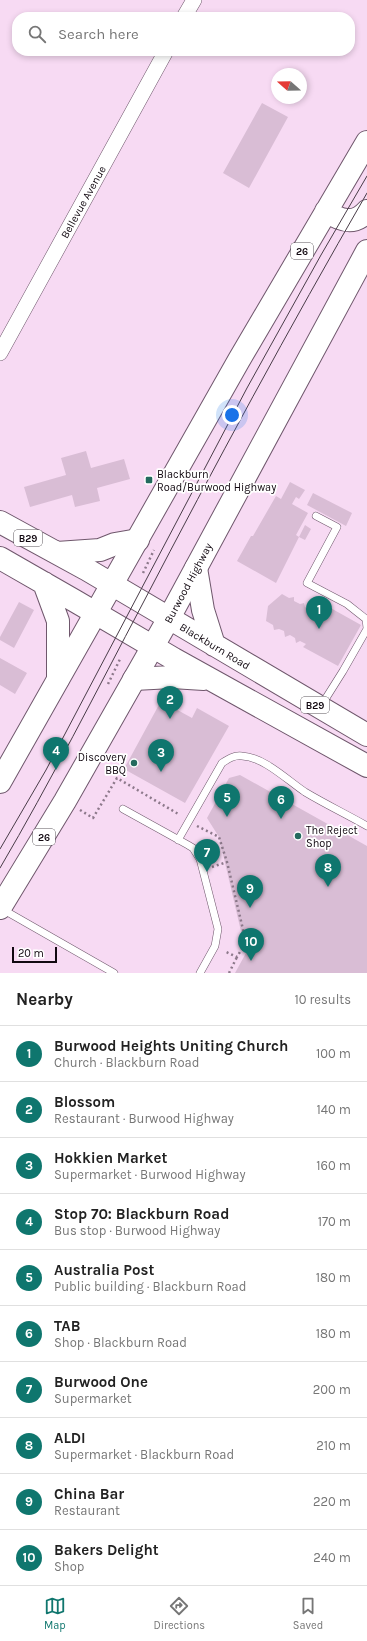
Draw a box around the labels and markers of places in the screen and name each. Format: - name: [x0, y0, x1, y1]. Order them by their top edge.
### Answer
- place label: Blackburn Road/Burwood Highway: [157, 468, 276, 494]
- marker: Blackburn Road/Burwood Highway: [144, 475, 154, 485]
- pin: 1: [306, 596, 332, 629]
- pin: 2: [157, 686, 183, 719]
- pin: 4: [43, 737, 69, 770]
- pin: 3: [148, 739, 174, 772]
- place label: Discovery BBQ: [78, 751, 126, 777]
- marker: Discovery BBQ: [129, 758, 139, 768]
- pin: 5: [214, 784, 240, 817]
- pin: 6: [268, 786, 294, 819]
- place label: The Reject Shop: [306, 824, 358, 850]
- marker: The Reject Shop: [293, 831, 303, 841]
- pin: 7: [194, 839, 220, 872]
- pin: 8: [315, 854, 341, 887]
- pin: 9: [237, 875, 263, 908]
- pin: 10: [238, 928, 264, 961]

